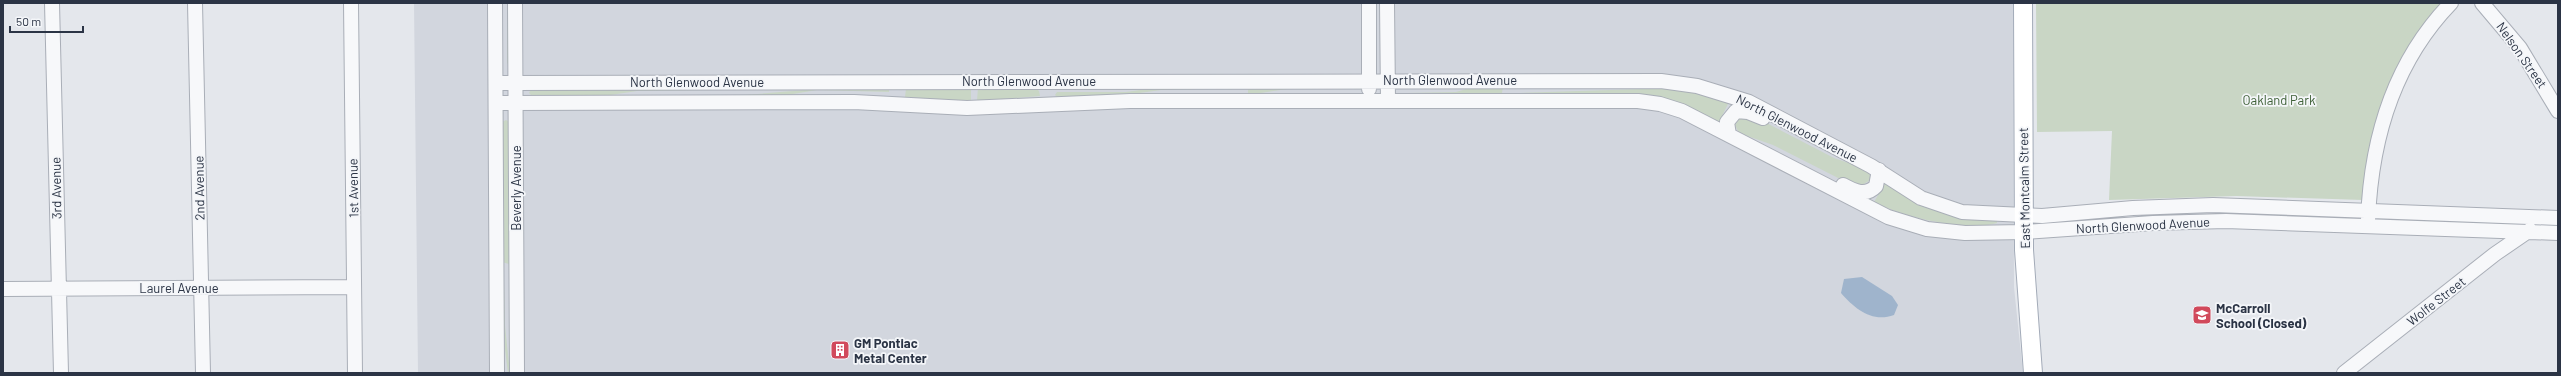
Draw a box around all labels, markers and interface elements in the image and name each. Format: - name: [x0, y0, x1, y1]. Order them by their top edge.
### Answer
- scale bar: [10, 8, 83, 34]
- text: 50 m: [16, 14, 41, 28]
- street label: Nelson Street: [2493, 19, 2551, 91]
- street label: North Glenwood Avenue: [1383, 72, 1517, 88]
- street label: North Glenwood Avenue: [962, 73, 1096, 89]
- street label: North Glenwood Avenue: [630, 74, 764, 90]
- street label: North Glenwood Avenue: [1734, 90, 1860, 166]
- park label: Oakland Park: [2243, 92, 2316, 108]
- street label: East Montcalm Street: [2015, 127, 2033, 249]
- street label: Beverly Avenue: [508, 145, 524, 231]
- street label: 2nd Avenue: [190, 155, 208, 221]
- street label: 3rd Avenue: [47, 157, 65, 219]
- street label: 1st Avenue: [344, 158, 362, 218]
- street label: North Glenwood Avenue: [2076, 213, 2211, 237]
- street label: Wolfe Street: [2404, 273, 2468, 329]
- street label: Laurel Avenue: [139, 280, 219, 296]
- place label: McCarroll School (Closed): [2216, 300, 2307, 331]
- school or university icon: McCarroll School (Closed): [2191, 304, 2213, 326]
- place label: GM Pontiac Metal Center: [854, 335, 927, 366]
- building icon: GM Pontiac Metal Center: [829, 339, 851, 361]

